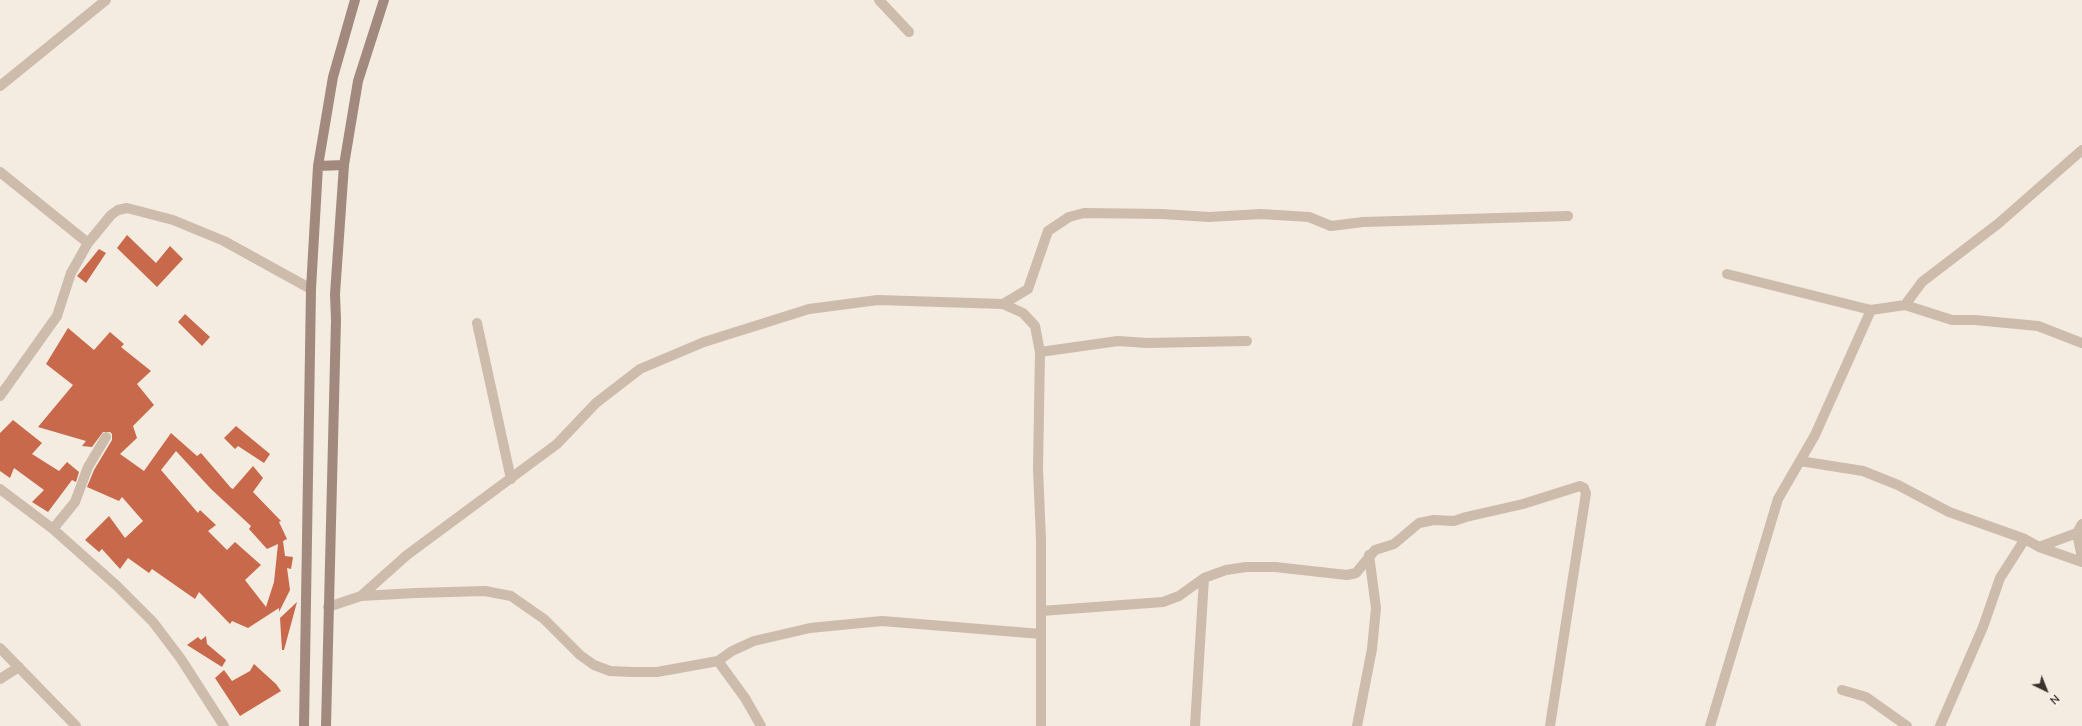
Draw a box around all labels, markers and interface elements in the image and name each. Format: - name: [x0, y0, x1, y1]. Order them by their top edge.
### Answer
- north arrow: [2026, 670, 2066, 710]
- text: N: [2046, 691, 2063, 707]

